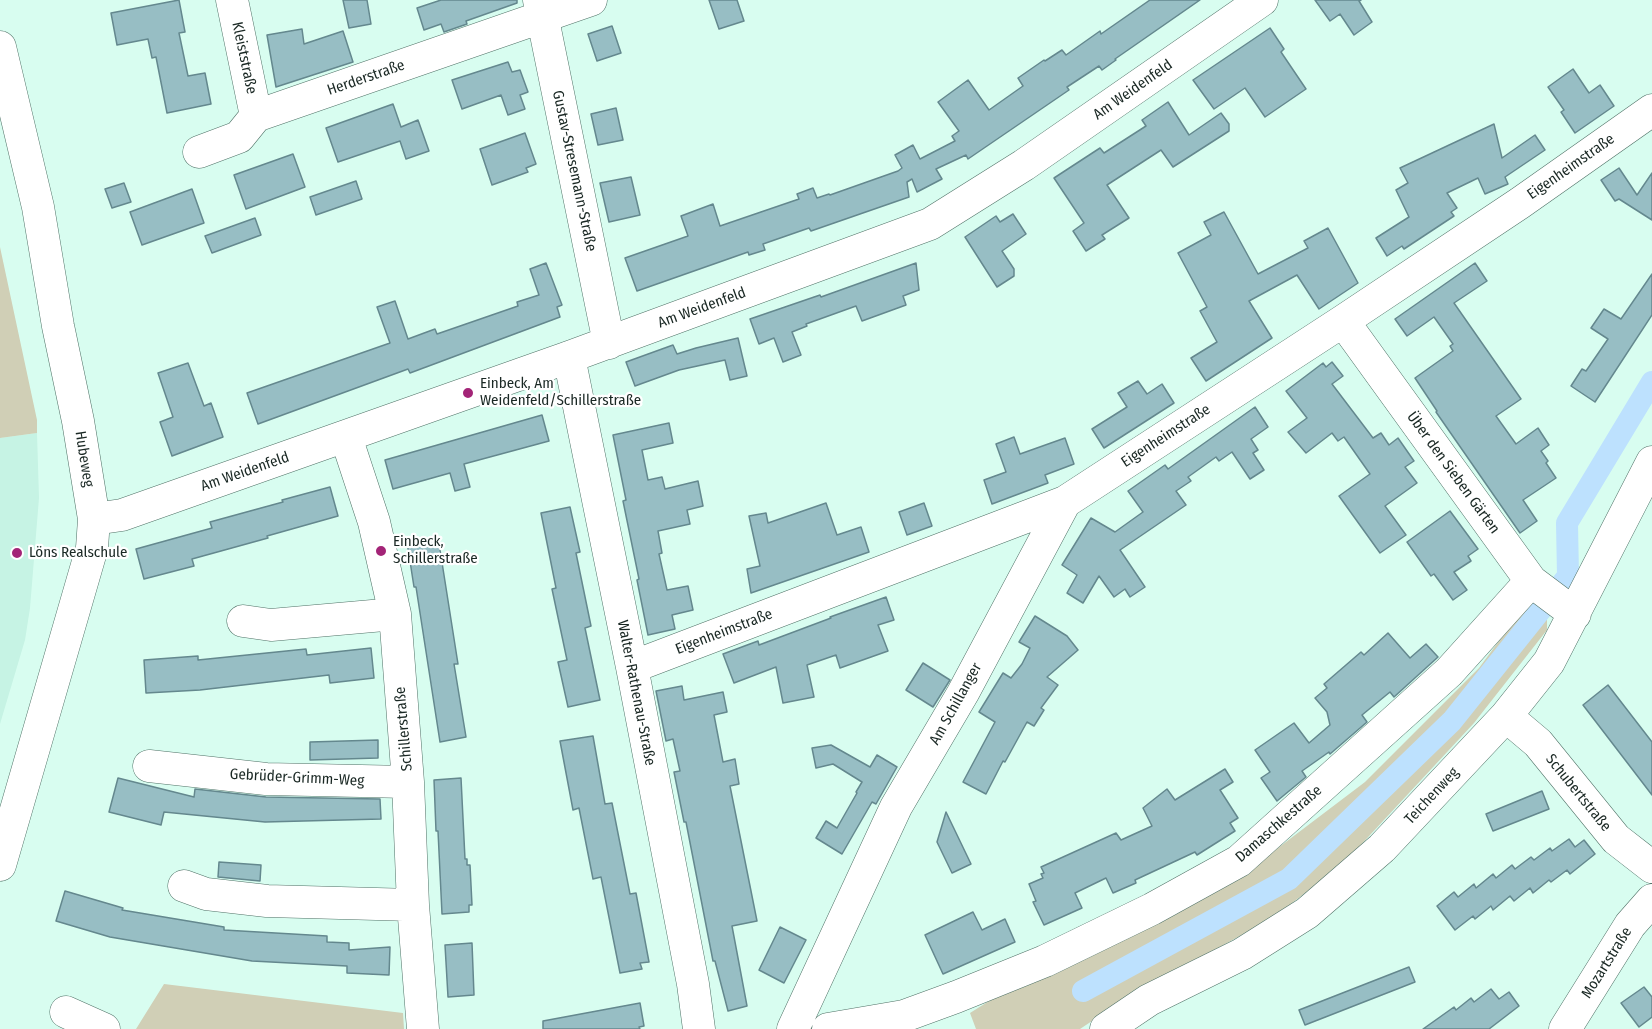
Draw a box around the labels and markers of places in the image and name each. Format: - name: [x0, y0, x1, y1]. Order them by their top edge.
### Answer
- place label: Einbeck, Am Weidenfeld/Schillerstraße: [480, 375, 641, 410]
- marker: Einbeck, Am Weidenfeld/Schillerstraße: [461, 386, 475, 400]
- place label: Einbeck, Schillerstraße: [393, 533, 478, 568]
- place label: Löns Realschule: [29, 544, 127, 562]
- marker: Einbeck, Schillerstraße: [374, 544, 388, 558]
- marker: Löns Realschule: [10, 546, 24, 560]

